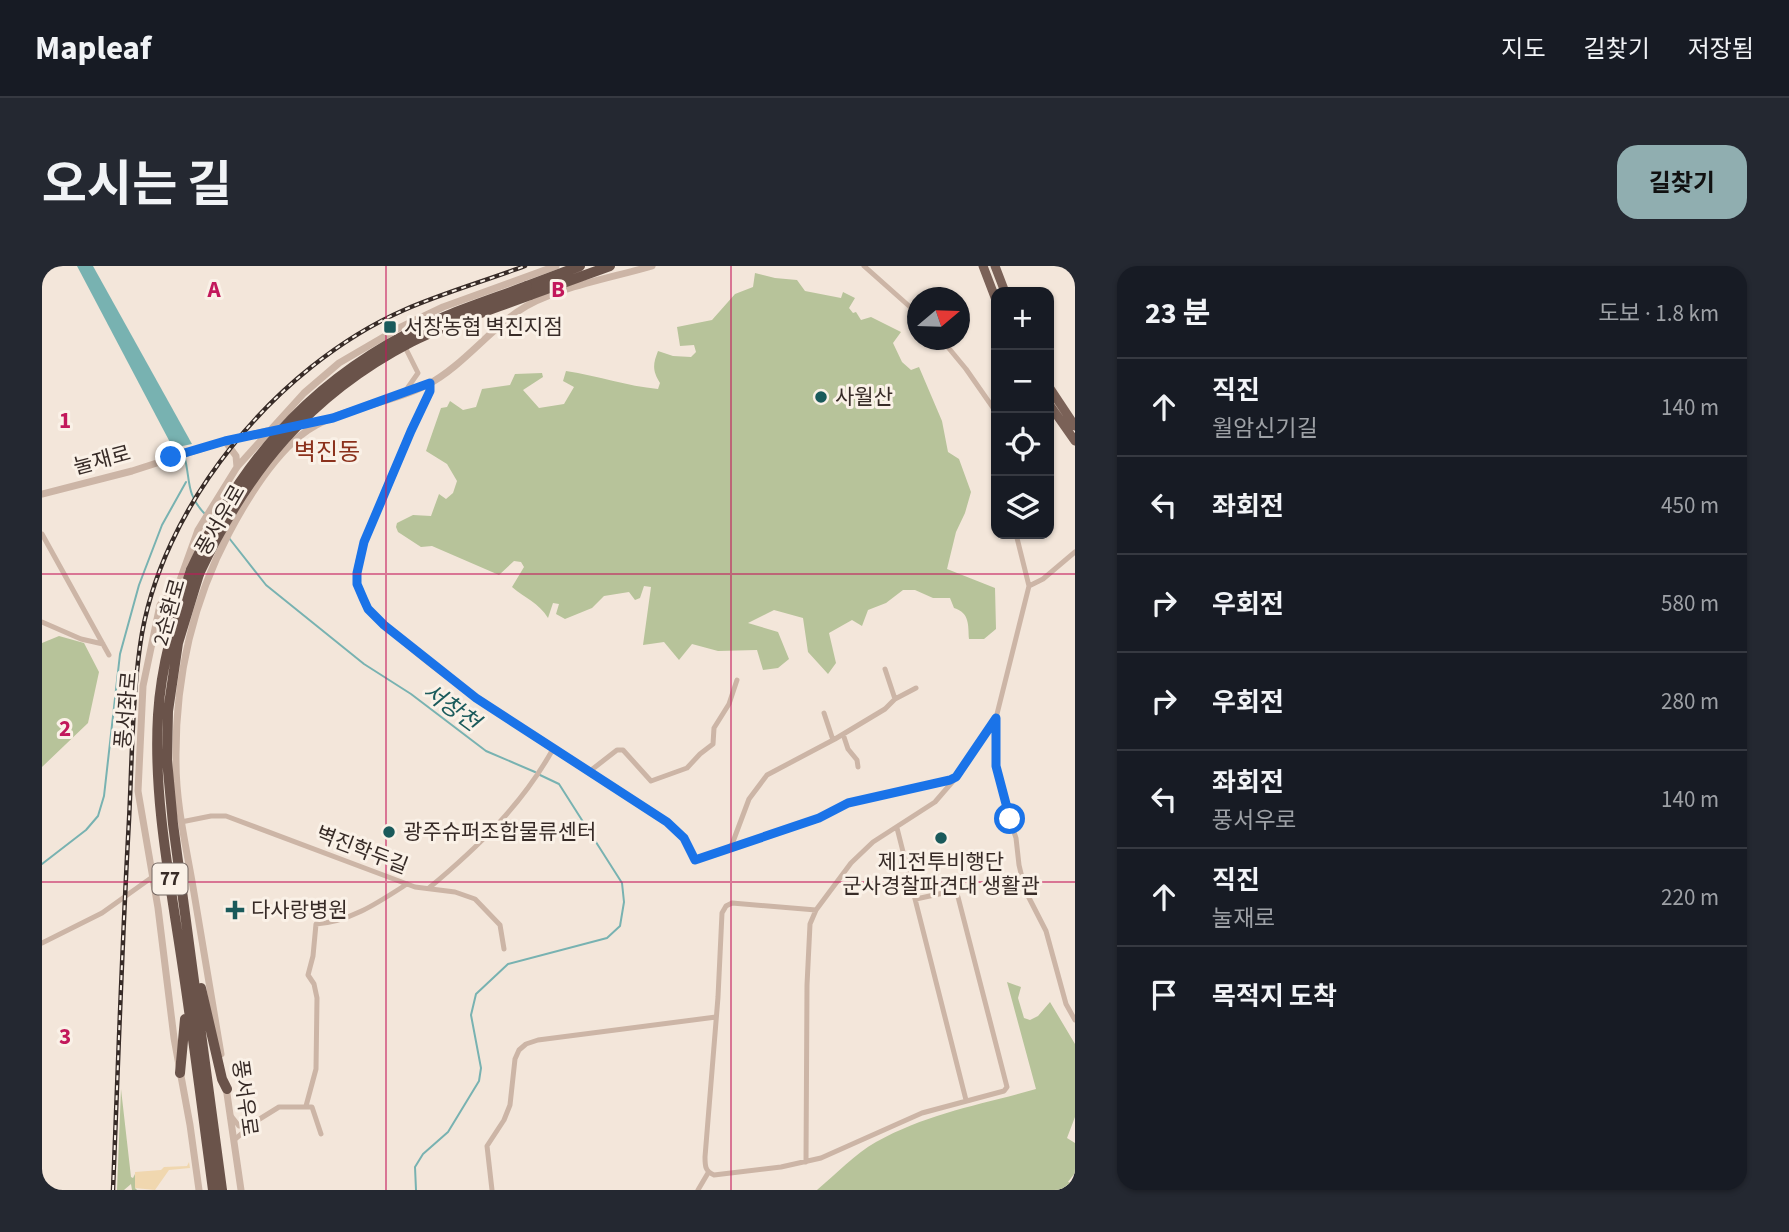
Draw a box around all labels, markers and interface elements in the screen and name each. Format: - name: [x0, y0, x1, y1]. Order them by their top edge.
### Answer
- text: Mapleaf: [35, 25, 151, 72]
- text: 지도: [1501, 32, 1546, 67]
- text: 길찾기: [1584, 32, 1650, 67]
- text: 저장됨: [1688, 32, 1754, 67]
- button: 길찾기: [1617, 145, 1747, 219]
- text: 오시는 길: [42, 151, 232, 221]
- text: A: [206, 273, 221, 306]
- text: B: [551, 273, 565, 306]
- north arrow: [907, 287, 970, 350]
- map controls: [991, 287, 1054, 539]
- button: +: [991, 287, 1054, 350]
- text: 23 분: [1145, 292, 1210, 335]
- text: 도보 · 1.8 km: [1598, 297, 1719, 330]
- place label: 서창농협 벽진지점: [404, 312, 563, 342]
- marker: 서창농협 벽진지점: [382, 319, 398, 335]
- button: −: [991, 350, 1054, 413]
- text: 직진: [1212, 372, 1260, 409]
- place label: 사월산: [835, 382, 893, 412]
- icon: ahead: [1145, 388, 1183, 426]
- marker: 사월산: [813, 389, 829, 405]
- text: 140 m: [1661, 391, 1719, 424]
- text: 1: [59, 404, 71, 437]
- text: 월암신기길: [1212, 412, 1318, 445]
- button: locate: [991, 413, 1054, 476]
- district label: 벽진동: [294, 435, 360, 470]
- street label: 눌재로: [70, 438, 134, 482]
- route end: [155, 441, 186, 472]
- button: layers: [991, 476, 1054, 539]
- street label: 풍서우로: [188, 479, 252, 561]
- icon: left: [1145, 486, 1183, 524]
- text: 좌회전: [1212, 488, 1284, 525]
- text: 450 m: [1661, 489, 1719, 522]
- street label: 2순환로: [145, 575, 193, 649]
- icon: right: [1145, 584, 1183, 622]
- text: 우회전: [1212, 586, 1284, 623]
- text: 580 m: [1661, 587, 1719, 620]
- street label: 풍서좌로: [108, 670, 144, 750]
- water label: 서창천: [416, 675, 489, 741]
- icon: right: [1145, 682, 1183, 720]
- text: 우회전: [1212, 684, 1284, 721]
- text: 280 m: [1661, 685, 1719, 718]
- text: 2: [59, 712, 71, 745]
- text: 좌회전: [1212, 764, 1284, 801]
- icon: left: [1145, 780, 1183, 818]
- text: 140 m: [1661, 783, 1719, 816]
- route start: [994, 803, 1025, 834]
- text: 풍서우로: [1212, 804, 1297, 837]
- place label: 광주슈퍼조합물류센터: [403, 817, 596, 847]
- street label: 벽진학두길: [312, 819, 412, 881]
- marker: 광주슈퍼조합물류센터: [381, 824, 397, 840]
- marker: 제1전투비행단 군사경찰파견대 생활관: [933, 830, 949, 846]
- place label: 제1전투비행단 군사경찰파견대 생활관: [842, 847, 1040, 901]
- text: 직진: [1212, 862, 1260, 899]
- road number: 77: [152, 864, 188, 894]
- icon: ahead: [1145, 878, 1183, 916]
- text: 220 m: [1661, 881, 1719, 914]
- place label: 다사랑병원: [251, 895, 348, 925]
- marker: 다사랑병원: [225, 900, 245, 920]
- text: 눌재로: [1212, 902, 1275, 935]
- icon: arrive: [1145, 976, 1183, 1014]
- text: 목적지 도착: [1212, 978, 1337, 1015]
- text: 3: [59, 1020, 71, 1053]
- street label: 풍서우로: [225, 1058, 265, 1138]

